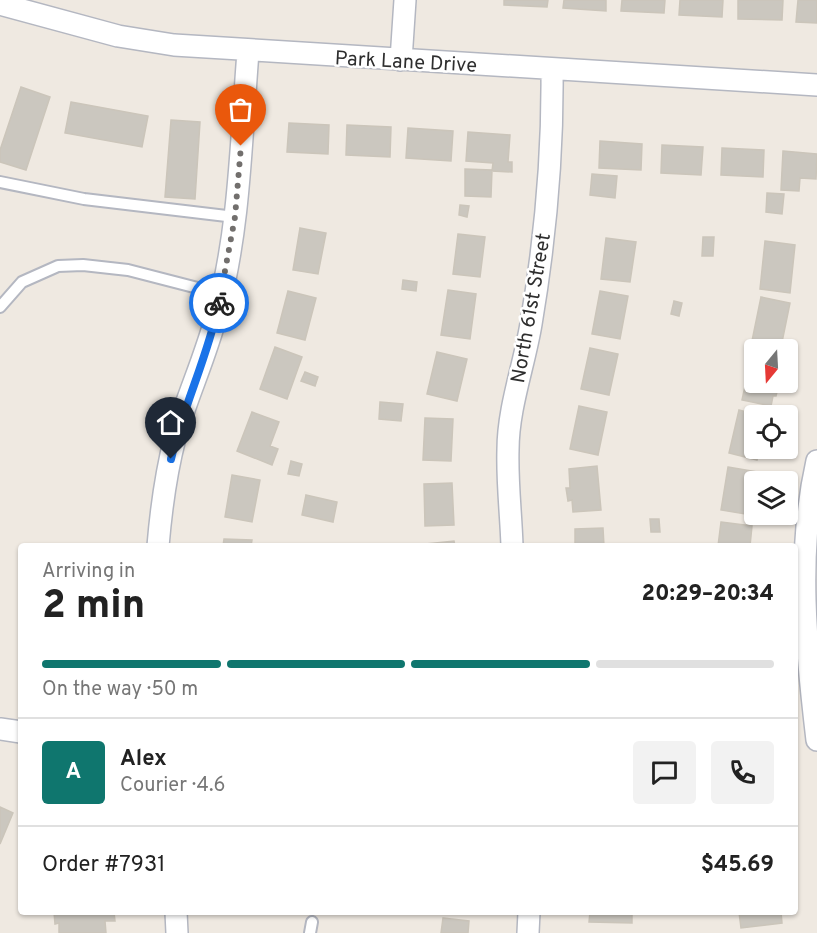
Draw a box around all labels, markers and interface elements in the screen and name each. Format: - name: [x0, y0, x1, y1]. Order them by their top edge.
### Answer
- street label: Park Lane Drive: [334, 46, 478, 80]
- pin: [215, 84, 266, 146]
- icon: bag: [224, 93, 257, 126]
- street label: North 61st Street: [506, 231, 558, 385]
- courier: [189, 273, 249, 333]
- icon: bike: [203, 287, 236, 320]
- north arrow: [744, 339, 798, 393]
- map controls: [744, 339, 798, 525]
- pin: [145, 397, 196, 459]
- button: locate: [744, 405, 798, 459]
- icon: home: [154, 406, 187, 439]
- button: layers: [744, 471, 798, 525]
- text: Arriving in: [42, 559, 135, 585]
- text: 20:29–20:34: [641, 581, 774, 608]
- text: 2 min: [42, 583, 145, 632]
- text: On the way · 50 m: [42, 677, 198, 703]
- button: chat: [633, 741, 696, 804]
- button: phone: [711, 741, 774, 804]
- text: Alex: [120, 746, 167, 773]
- text: A: [66, 759, 81, 786]
- text: Courier · 4.6: [120, 773, 225, 799]
- text: Order #7931: [42, 852, 165, 879]
- text: $45.69: [701, 852, 774, 879]

